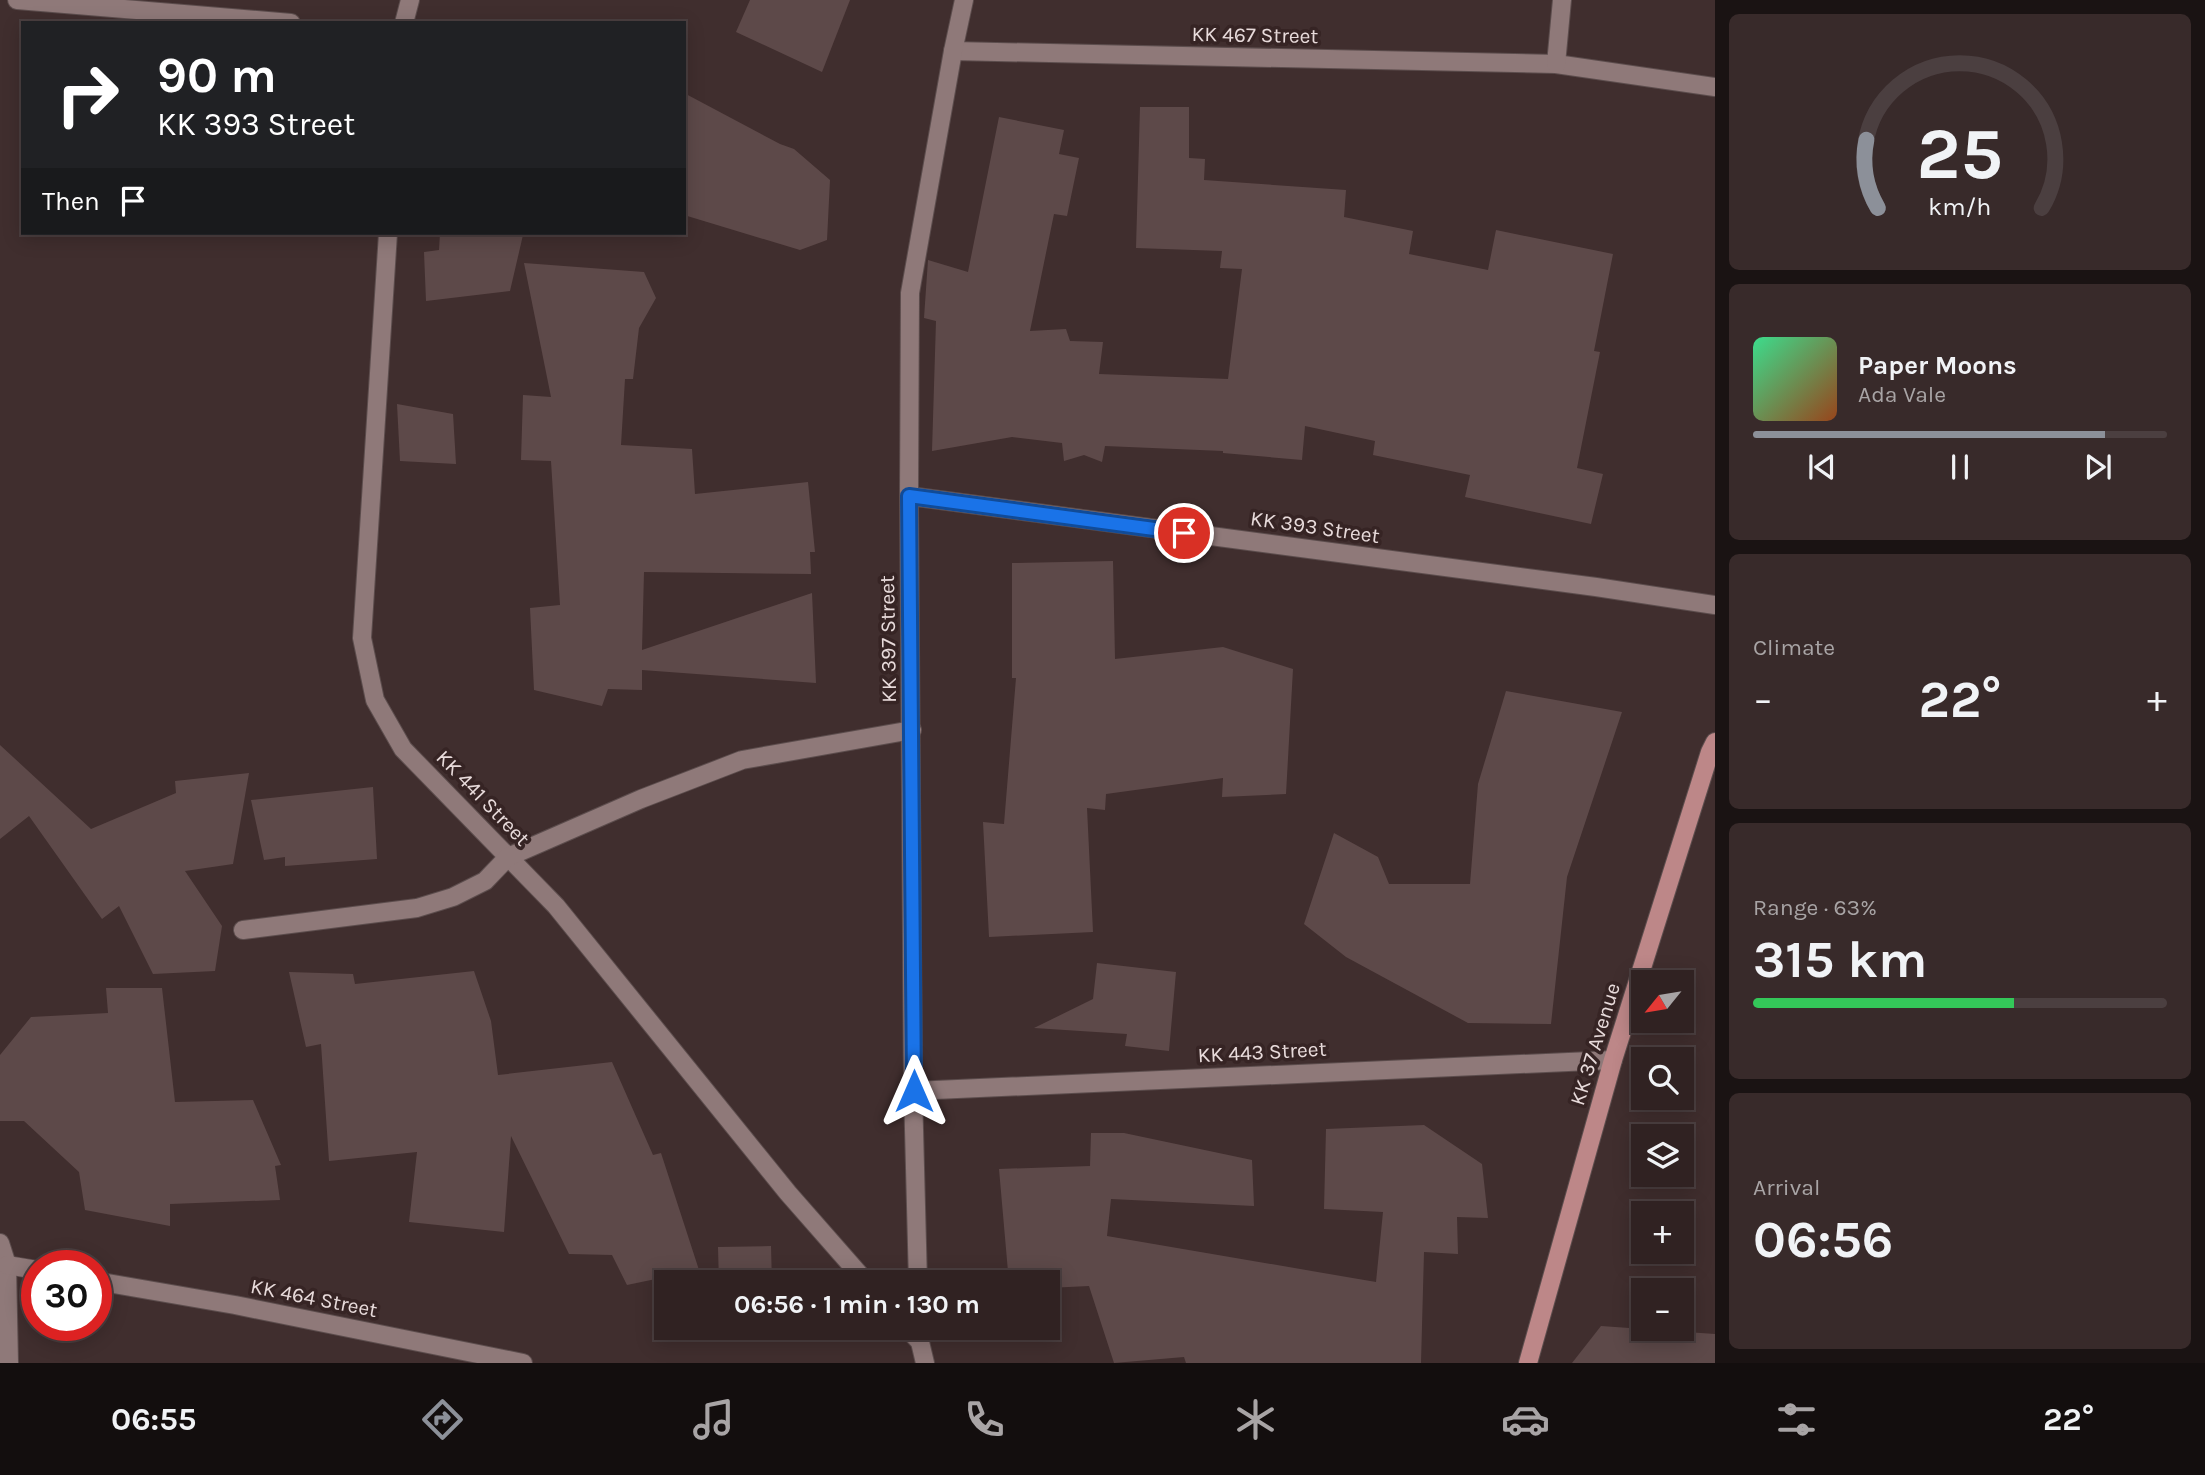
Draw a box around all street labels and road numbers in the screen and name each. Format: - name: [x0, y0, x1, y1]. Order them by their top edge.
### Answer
- street label: KK 467 Street: [1191, 22, 1319, 48]
- street label: KK 393 Street: [1249, 506, 1381, 548]
- street label: KK 397 Street: [875, 575, 901, 703]
- street label: KK 441 Street: [431, 745, 535, 851]
- street label: KK 37 Avenue: [1565, 980, 1625, 1108]
- street label: KK 443 Street: [1197, 1037, 1327, 1067]
- street label: KK 464 Street: [249, 1274, 380, 1322]

